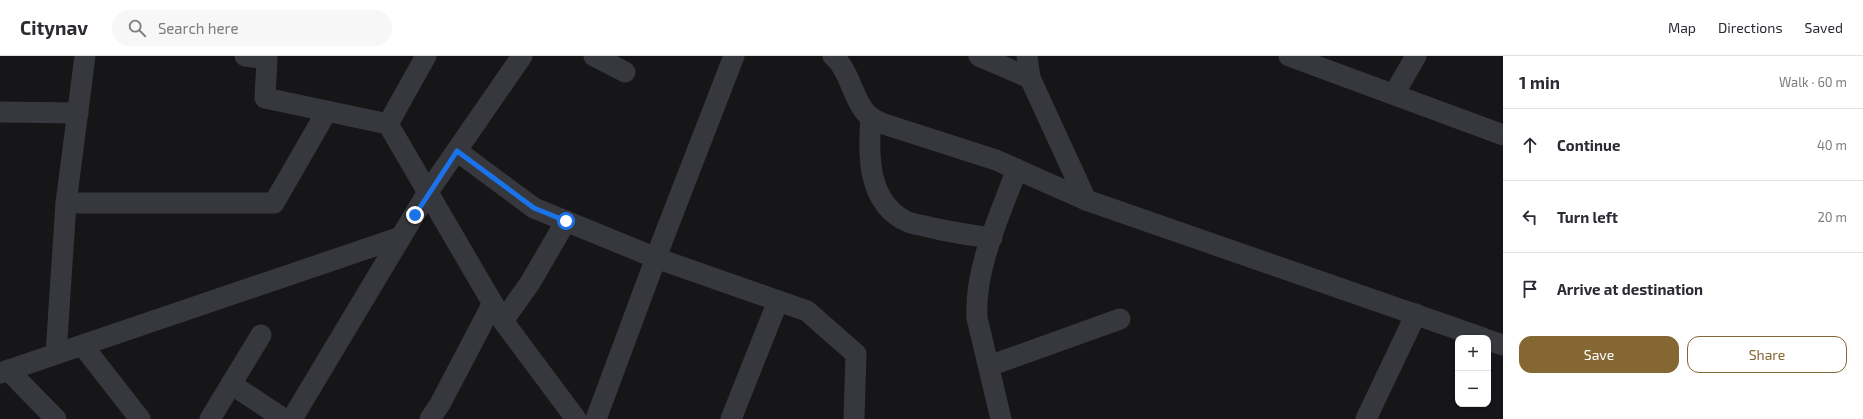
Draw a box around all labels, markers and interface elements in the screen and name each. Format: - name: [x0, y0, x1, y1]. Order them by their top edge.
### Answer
- search box: [112, 10, 392, 46]
- text: Citynav: [20, 16, 88, 39]
- icon: search: [126, 17, 148, 39]
- text: Search here: [158, 19, 238, 37]
- text: Map: [1668, 19, 1696, 36]
- text: Directions: [1718, 19, 1783, 36]
- text: Saved: [1805, 19, 1843, 36]
- text: 1 min: [1519, 72, 1560, 92]
- text: Walk · 60 m: [1779, 74, 1847, 90]
- icon: ahead: [1519, 134, 1541, 156]
- text: Continue: [1557, 136, 1620, 154]
- text: 40 m: [1817, 137, 1847, 153]
- route end: [406, 206, 424, 224]
- icon: left: [1519, 206, 1541, 228]
- text: Turn left: [1557, 208, 1618, 226]
- text: 20 m: [1818, 209, 1847, 225]
- route start: [557, 212, 575, 230]
- icon: arrive: [1519, 278, 1541, 300]
- text: Arrive at destination: [1557, 280, 1703, 298]
- map controls: [1455, 335, 1491, 407]
- button: +: [1455, 335, 1491, 371]
- button: Save: [1519, 336, 1679, 373]
- button: Share: [1687, 336, 1847, 373]
- button: −: [1455, 371, 1491, 407]

